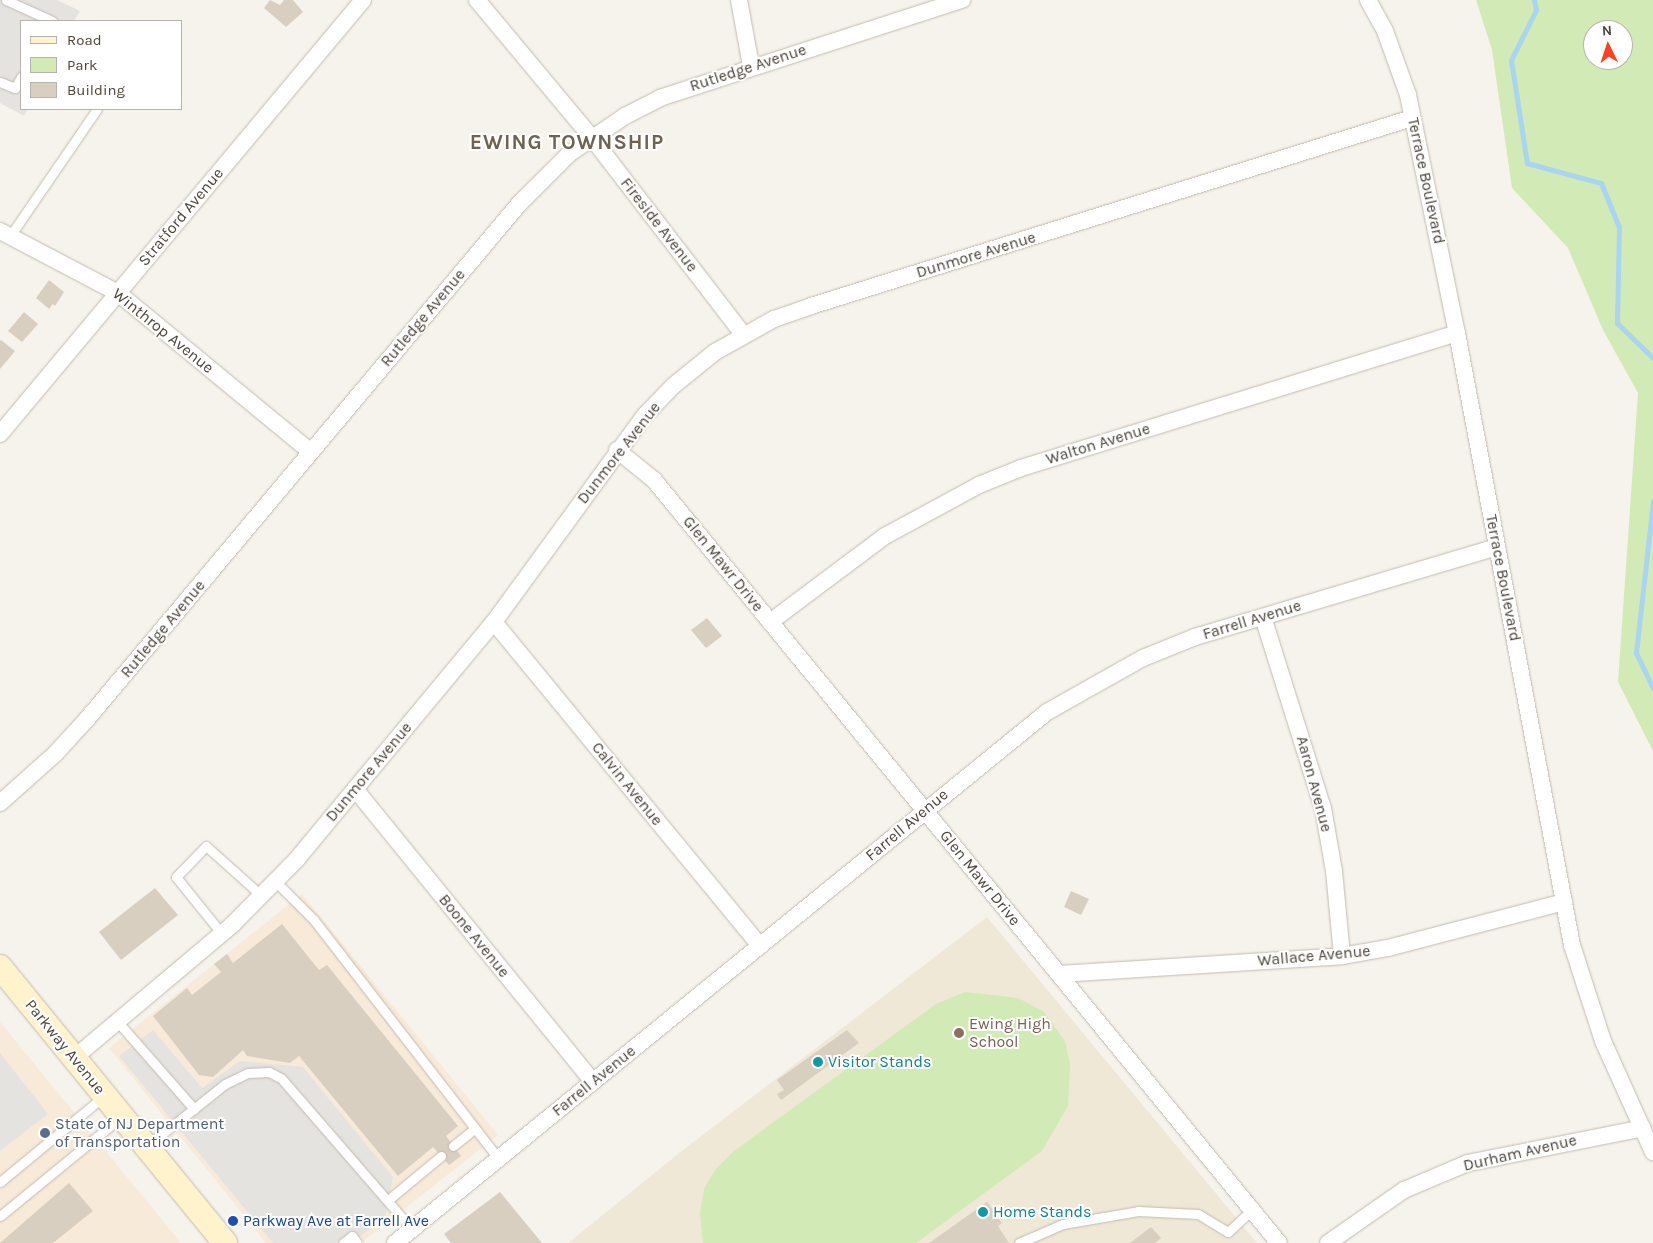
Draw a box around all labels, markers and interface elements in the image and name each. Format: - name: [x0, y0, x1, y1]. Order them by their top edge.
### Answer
- legend: [20, 20, 182, 110]
- north arrow: [1583, 20, 1633, 70]
- text: N: [1601, 22, 1613, 39]
- text: Road: [67, 31, 102, 49]
- street label: Rutledge Avenue: [687, 40, 809, 96]
- text: Park: [67, 56, 97, 74]
- text: Building: [67, 81, 125, 99]
- street label: Terrace Boulevard: [1403, 116, 1449, 246]
- district label: EWING TOWNSHIP: [468, 129, 666, 155]
- street label: Stratford Avenue: [134, 164, 228, 270]
- street label: Fireside Avenue: [616, 174, 702, 276]
- street label: Dunmore Avenue: [914, 228, 1038, 282]
- street label: Rutledge Avenue: [377, 265, 469, 371]
- street label: Winthrop Avenue: [108, 284, 218, 378]
- street label: Dunmore Avenue: [573, 398, 665, 508]
- street label: Walton Avenue: [1044, 419, 1152, 469]
- street label: Glen Mawr Drive: [679, 512, 767, 616]
- street label: Terrace Boulevard: [1481, 513, 1525, 643]
- street label: Rutledge Avenue: [117, 576, 209, 682]
- street label: Farrell Avenue: [1200, 596, 1304, 644]
- street label: Dunmore Avenue: [322, 718, 416, 826]
- street label: Aaron Avenue: [1292, 734, 1336, 834]
- street label: Calvin Avenue: [587, 738, 667, 830]
- street label: Farrell Avenue: [862, 785, 952, 865]
- street label: Glen Mawr Drive: [936, 826, 1024, 930]
- street label: Boone Avenue: [435, 890, 513, 982]
- street label: Wallace Avenue: [1257, 941, 1371, 971]
- street label: Parkway Avenue: [21, 996, 109, 1098]
- place label: Ewing High School: [969, 1014, 1051, 1052]
- marker: Ewing High School: [953, 1027, 965, 1039]
- street label: Farrell Avenue: [548, 1041, 640, 1121]
- place label: Visitor Stands: [828, 1052, 931, 1072]
- marker: Visitor Stands: [812, 1056, 824, 1068]
- place label: State of NJ Department of Transportation: [55, 1114, 224, 1152]
- marker: State of NJ Department of Transportation: [39, 1127, 51, 1139]
- street label: Durham Avenue: [1461, 1131, 1579, 1175]
- place label: Home Stands: [993, 1202, 1091, 1222]
- marker: Home Stands: [977, 1206, 989, 1218]
- place label: Parkway Ave at Farrell Ave: [243, 1211, 429, 1231]
- marker: Parkway Ave at Farrell Ave: [227, 1215, 239, 1227]

